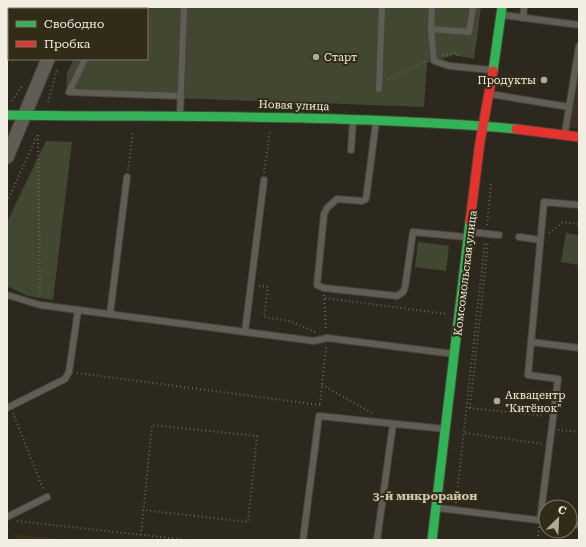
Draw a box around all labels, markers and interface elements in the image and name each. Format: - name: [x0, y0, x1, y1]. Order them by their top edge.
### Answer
- legend: [8, 8, 148, 60]
- text: Свободно: [44, 17, 104, 31]
- text: Пробка: [44, 37, 91, 51]
- place label: Старт: [324, 51, 357, 64]
- marker: Старт: [311, 52, 321, 62]
- place label: Продукты: [478, 74, 536, 87]
- marker: Продукты: [539, 75, 549, 85]
- street label: Новая улица: [258, 98, 330, 113]
- street label: Комсомольская улица: [451, 210, 480, 337]
- place label: Аквацентр "Китёнок": [505, 389, 566, 415]
- marker: Аквацентр "Китёнок": [492, 396, 502, 406]
- district label: 3-й микрорайон: [373, 489, 477, 503]
- north arrow: [538, 499, 578, 539]
- text: С: [556, 503, 568, 518]

